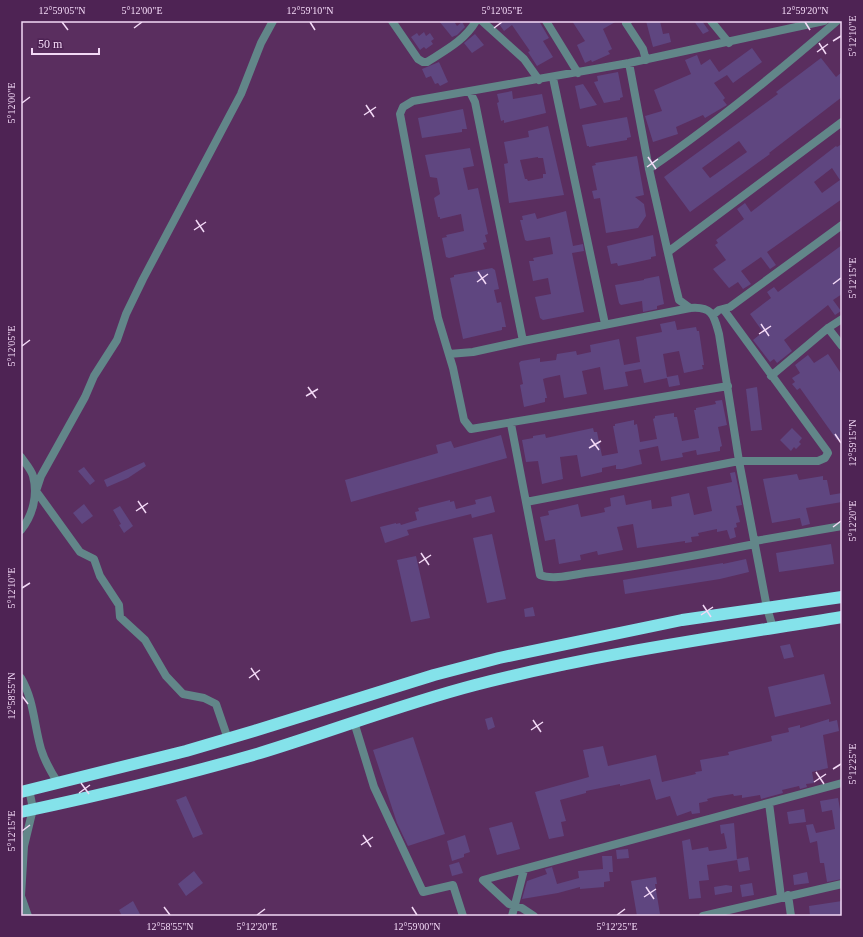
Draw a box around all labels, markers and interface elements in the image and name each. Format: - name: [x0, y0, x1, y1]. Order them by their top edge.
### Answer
- text: 12°59'05"N: [38, 5, 86, 16]
- text: 5°12'00"E: [122, 5, 163, 16]
- text: 12°59'10"N: [286, 5, 334, 16]
- text: 5°12'05"E: [482, 5, 523, 16]
- text: 12°59'20"N: [781, 5, 829, 16]
- text: 5°12'10"E: [847, 16, 858, 57]
- scale bar: [32, 30, 99, 56]
- text: 50 m: [38, 37, 63, 51]
- text: 5°12'00"E: [6, 83, 17, 124]
- text: 5°12'15"E: [847, 258, 858, 299]
- text: 5°12'05"E: [6, 326, 17, 367]
- text: 12°59'15"N: [847, 419, 858, 467]
- text: 5°12'20"E: [847, 501, 858, 542]
- text: 5°12'10"E: [6, 568, 17, 609]
- text: 12°58'55"N: [6, 672, 17, 720]
- text: 5°12'25"E: [847, 744, 858, 785]
- text: 5°12'15"E: [6, 811, 17, 852]
- text: 12°58'55"N: [146, 921, 194, 932]
- text: 5°12'20"E: [237, 921, 278, 932]
- text: 12°59'00"N: [393, 921, 441, 932]
- text: 5°12'25"E: [597, 921, 638, 932]

